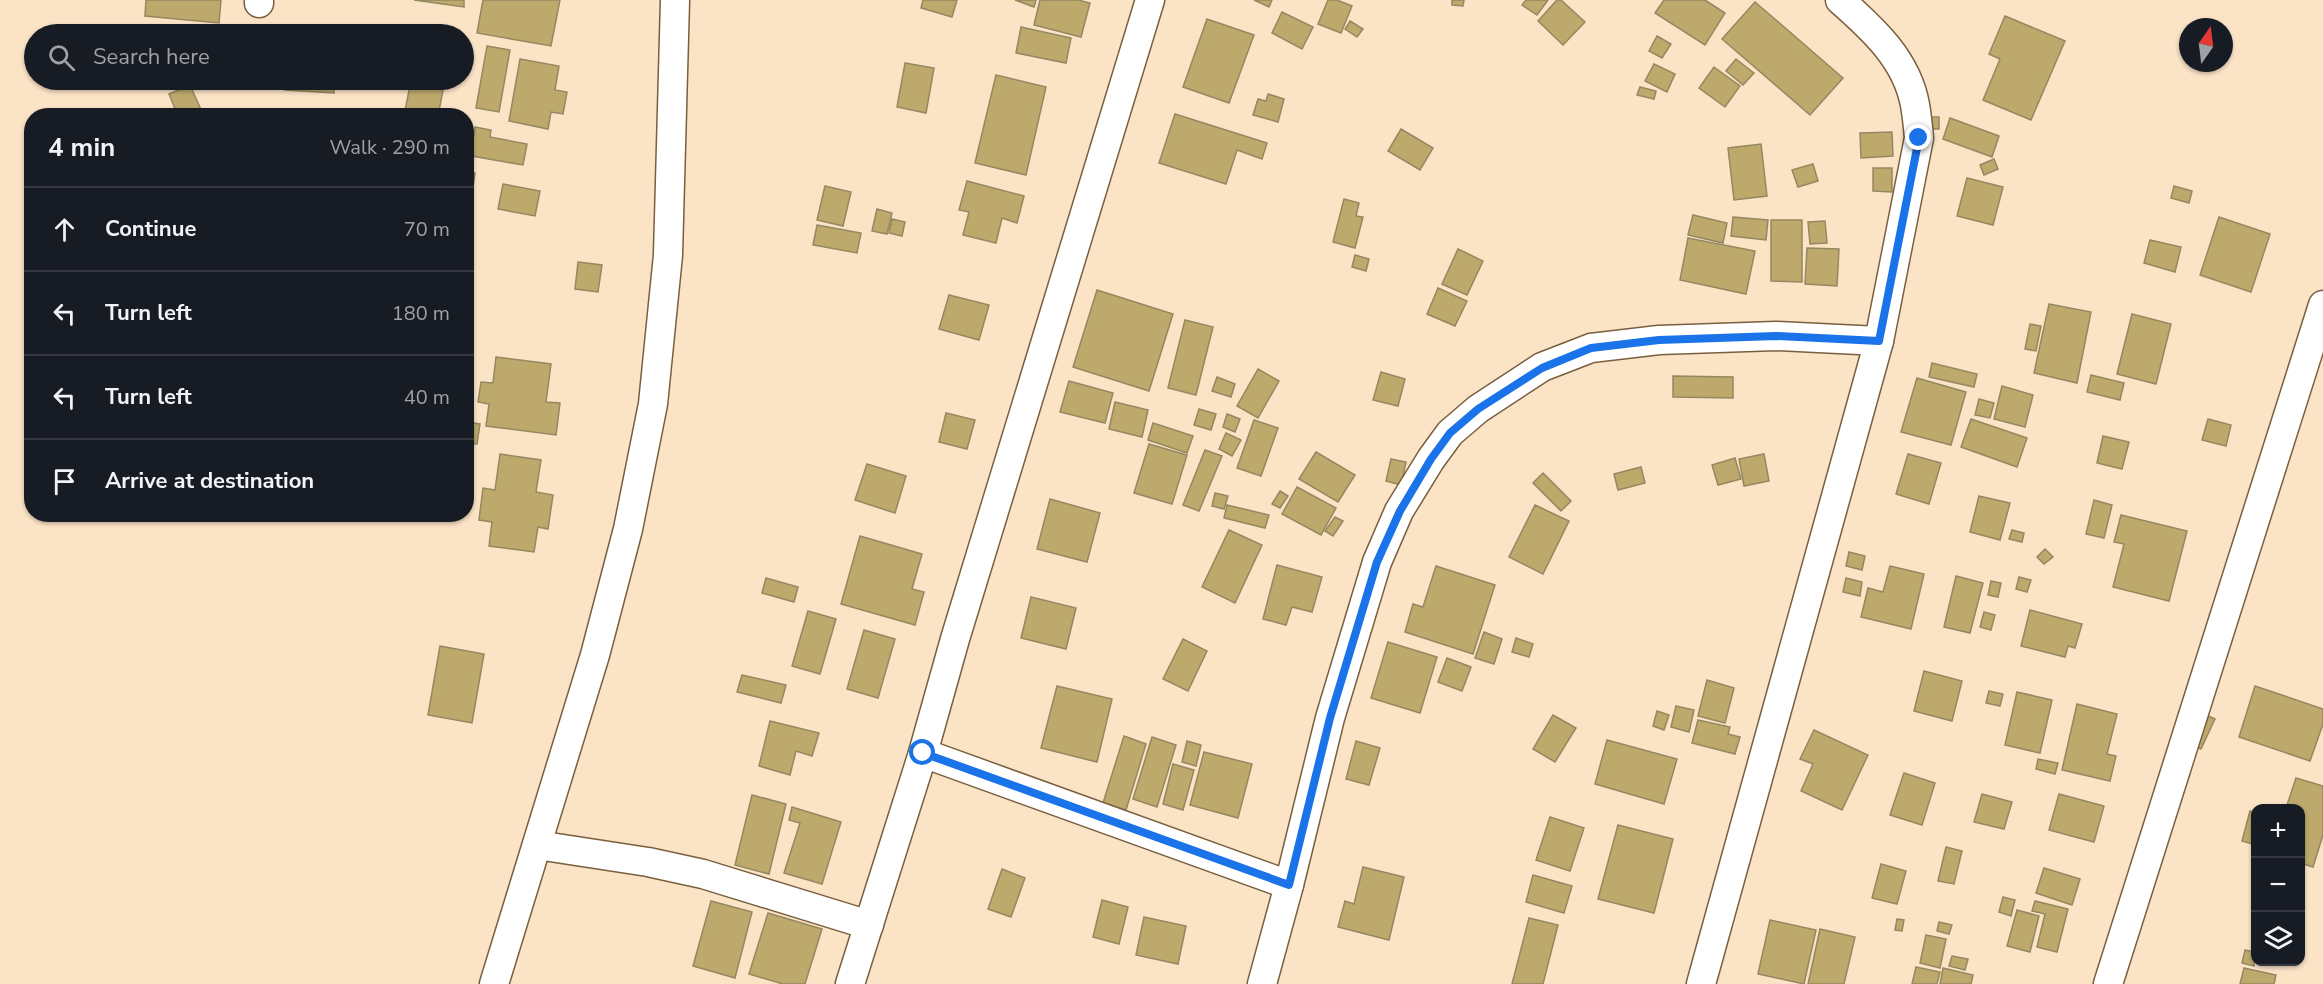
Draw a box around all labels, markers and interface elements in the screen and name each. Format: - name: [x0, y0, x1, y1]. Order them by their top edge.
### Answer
- north arrow: [2179, 18, 2233, 72]
- search box: [24, 24, 474, 90]
- icon: search: [45, 41, 78, 74]
- text: Search here: [93, 42, 210, 72]
- route end: [1905, 124, 1931, 150]
- text: 4 min: [48, 130, 115, 165]
- text: Walk · 290 m: [330, 134, 450, 161]
- icon: ahead: [48, 213, 81, 246]
- text: Continue: [105, 214, 196, 244]
- text: 70 m: [404, 216, 450, 243]
- icon: left: [48, 297, 81, 330]
- text: Turn left: [105, 298, 192, 328]
- text: 180 m: [392, 300, 450, 327]
- icon: left: [48, 381, 81, 414]
- text: Turn left: [105, 382, 192, 412]
- text: 40 m: [404, 384, 450, 411]
- icon: arrive: [48, 465, 81, 498]
- text: Arrive at destination: [105, 466, 314, 496]
- route start: [909, 739, 935, 765]
- map controls: [2251, 804, 2305, 966]
- button: +: [2251, 804, 2305, 858]
- button: −: [2251, 858, 2305, 912]
- button: layers: [2251, 912, 2305, 966]

